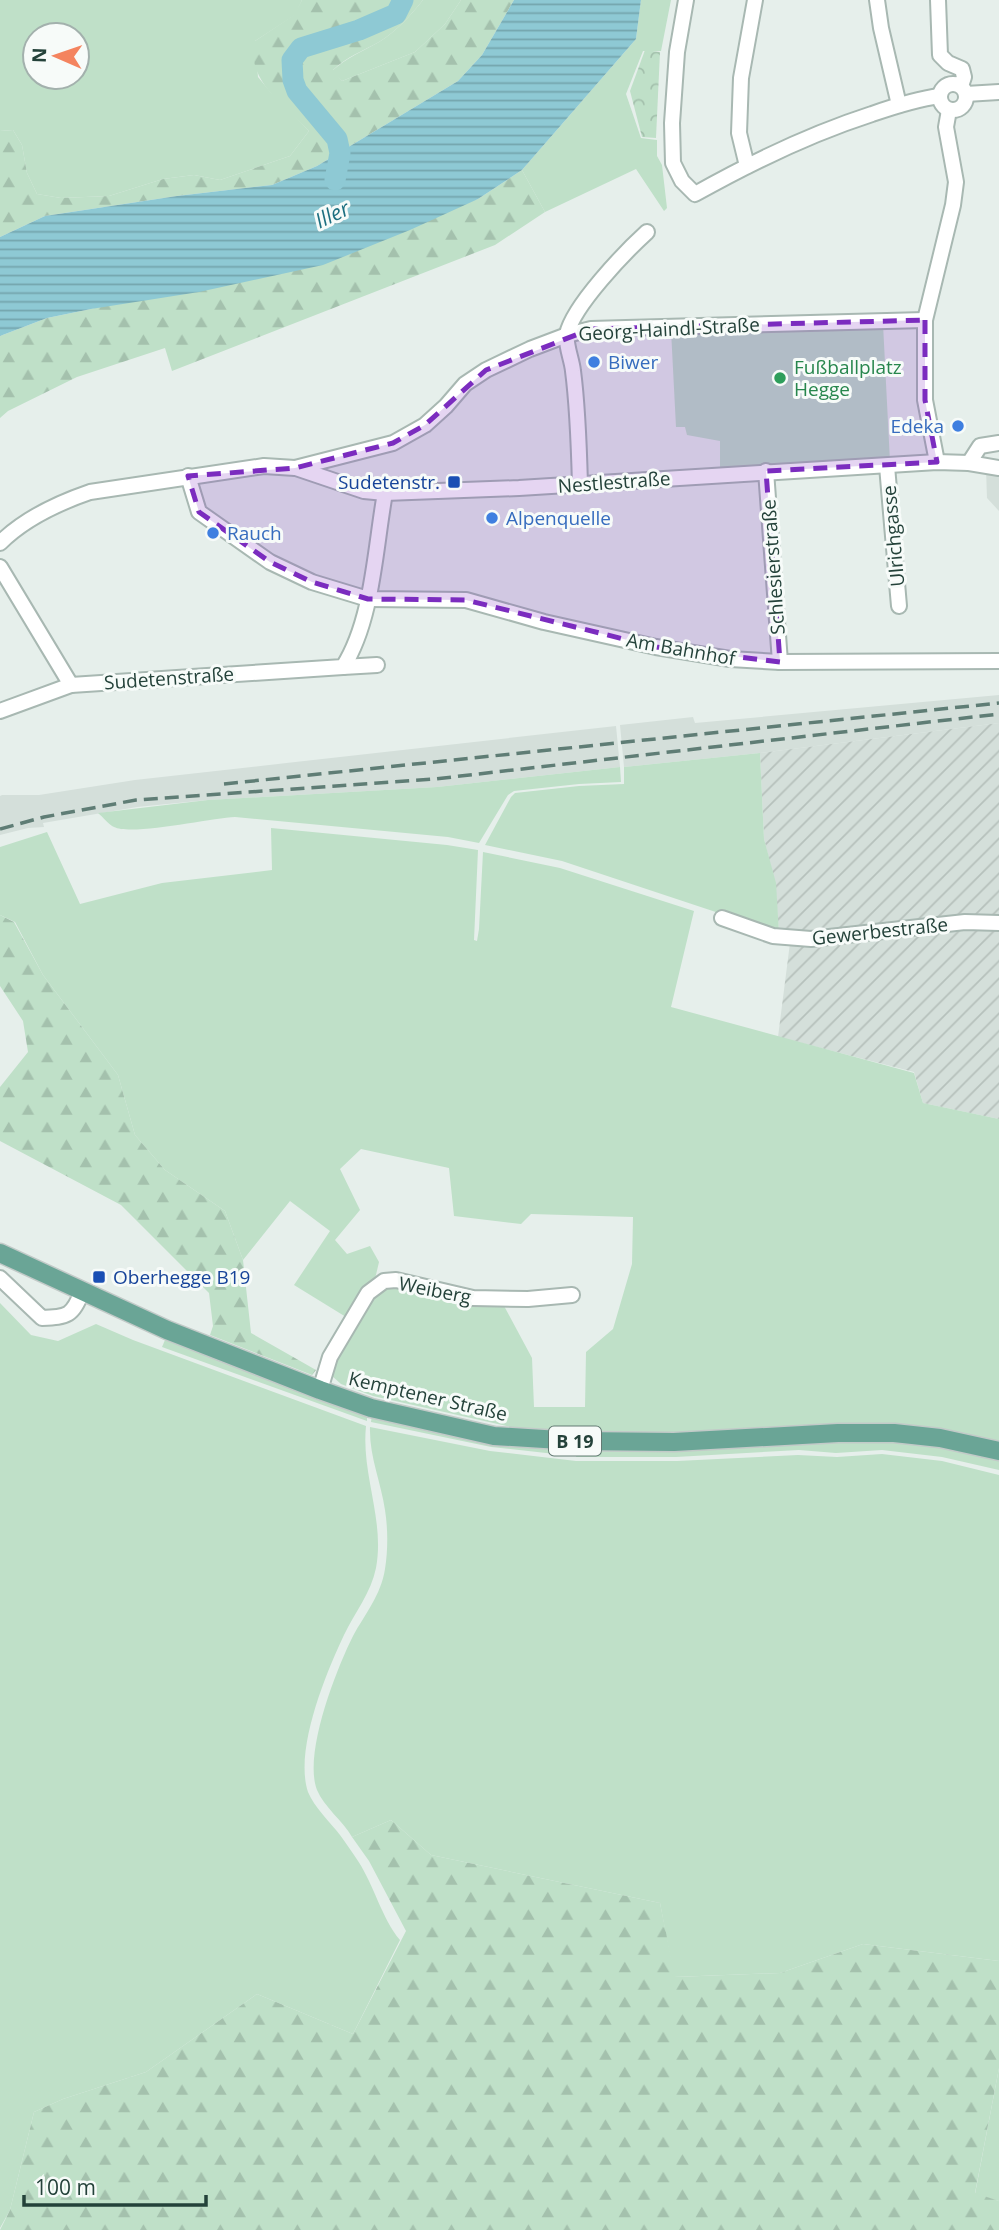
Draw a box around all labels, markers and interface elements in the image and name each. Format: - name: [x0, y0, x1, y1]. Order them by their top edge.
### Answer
- north arrow: [21, 21, 91, 91]
- text: N: [26, 47, 52, 64]
- water label: Iller: [310, 194, 354, 234]
- street label: Georg-Haindl-Straße: [578, 311, 760, 347]
- place label: Biwer: [608, 349, 658, 375]
- marker: Biwer: [586, 354, 602, 370]
- place label: Fußballplatz Hegge: [794, 354, 902, 402]
- marker: Fußballplatz Hegge: [772, 370, 788, 386]
- place label: Edeka: [891, 413, 944, 439]
- marker: Edeka: [950, 418, 966, 434]
- street label: Nestlestraße: [557, 465, 671, 499]
- place label: Sudetenstr.: [338, 469, 440, 495]
- marker: Sudetenstr.: [446, 474, 462, 490]
- street label: Ulrichgasse: [876, 484, 910, 588]
- street label: Schlesierstraße: [755, 498, 791, 636]
- place label: Alpenquelle: [506, 505, 611, 531]
- marker: Alpenquelle: [484, 510, 500, 526]
- place label: Rauch: [227, 520, 282, 546]
- marker: Rauch: [205, 525, 221, 541]
- street label: Am Bahnhof: [625, 627, 739, 672]
- street label: Sudetenstraße: [103, 660, 235, 696]
- street label: Gewerbestraße: [811, 911, 949, 951]
- place label: Oberhegge B19: [113, 1264, 250, 1290]
- marker: Oberhegge B19: [91, 1269, 107, 1285]
- street label: Weiberg: [396, 1270, 474, 1310]
- street label: Kemptener Straße: [346, 1365, 510, 1427]
- road number: B 19: [549, 1426, 601, 1456]
- scale bar: [24, 2164, 206, 2208]
- text: 100 m: [35, 2173, 96, 2201]

